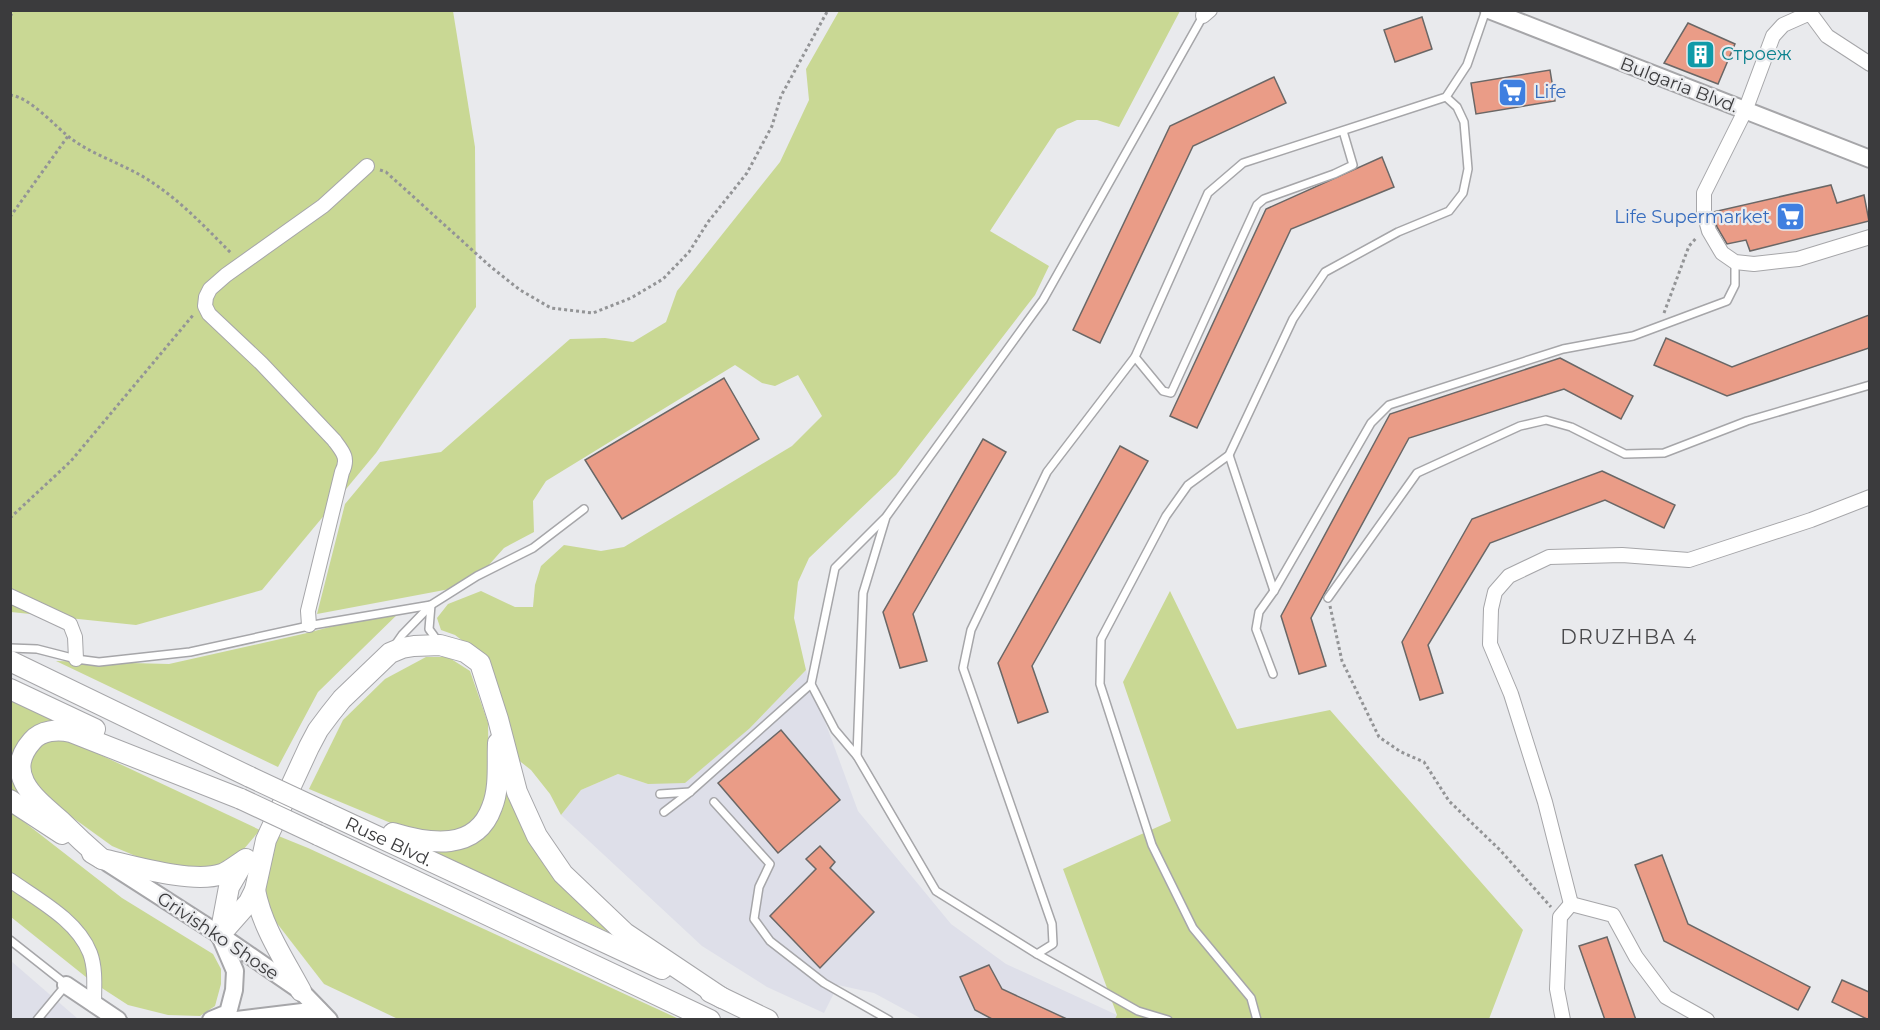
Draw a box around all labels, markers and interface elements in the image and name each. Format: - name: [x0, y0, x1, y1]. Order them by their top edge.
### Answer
- building icon: Строеж: [1684, 38, 1716, 70]
- place label: Строеж: [1721, 43, 1792, 65]
- street label: Bulgaria Blvd.: [1617, 52, 1741, 118]
- supermarket icon: Life: [1497, 76, 1529, 108]
- place label: Life: [1534, 81, 1566, 103]
- supermarket icon: Life Supermarket: [1775, 201, 1807, 233]
- place label: Life Supermarket: [1614, 206, 1770, 228]
- district label: DRUZHBA 4: [1560, 625, 1698, 649]
- street label: Ruse Blvd.: [342, 812, 436, 871]
- street label: Grivishko Shose: [153, 887, 283, 985]

